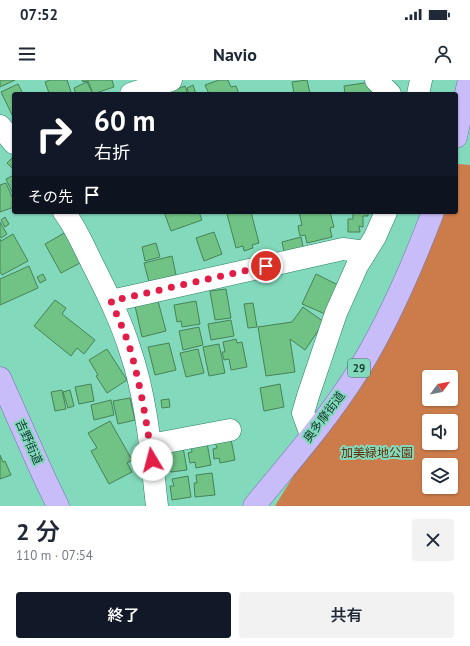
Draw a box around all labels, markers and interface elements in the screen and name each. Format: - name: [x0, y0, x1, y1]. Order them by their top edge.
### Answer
- text: 07:52: [20, 5, 58, 24]
- icon: menu: [16, 43, 38, 65]
- text: Navio: [213, 43, 257, 66]
- icon: person: [432, 43, 454, 65]
- text: 60 m: [94, 102, 155, 139]
- icon: right: [28, 108, 80, 160]
- text: 右折: [94, 141, 130, 164]
- icon: arrive: [81, 184, 103, 206]
- text: その先: [28, 187, 73, 206]
- pin: [249, 249, 283, 283]
- icon: arrive: [255, 255, 277, 277]
- road number: 29: [348, 359, 370, 377]
- north arrow: [422, 370, 458, 406]
- map controls: [422, 370, 458, 494]
- street label: 奥多摩街道: [300, 388, 348, 445]
- button: sound: [422, 414, 458, 450]
- street label: 吉野街道: [13, 417, 46, 467]
- position arrow: [131, 439, 173, 481]
- park label: 加美緑地公園: [341, 445, 413, 460]
- button: layers: [422, 458, 458, 494]
- text: 2 分: [16, 516, 60, 547]
- button: close: [412, 519, 454, 561]
- text: 110 m · 07:54: [16, 547, 93, 564]
- button: 終了: [16, 592, 231, 638]
- button: 共有: [239, 592, 454, 638]

